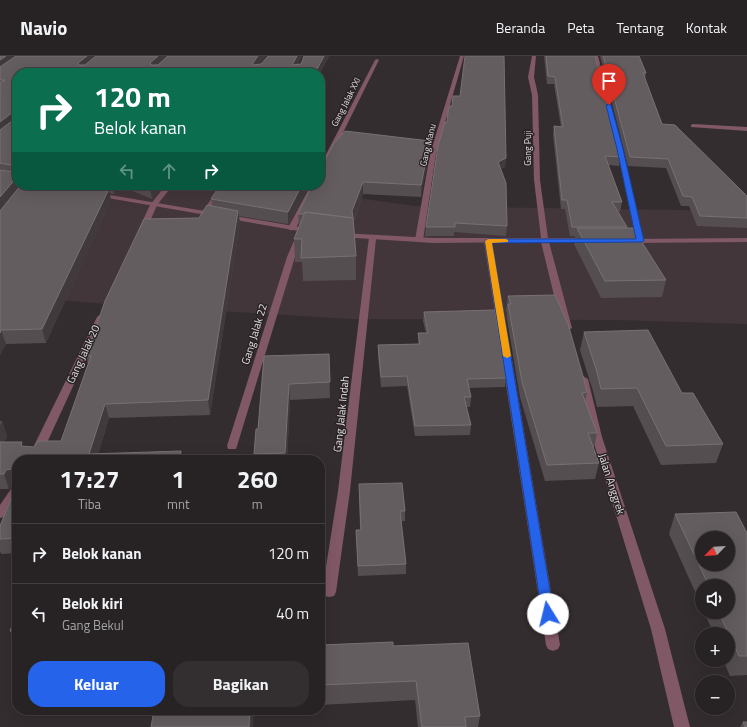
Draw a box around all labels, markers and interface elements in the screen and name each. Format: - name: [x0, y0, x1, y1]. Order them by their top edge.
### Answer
- text: Navio: [20, 13, 67, 42]
- text: Beranda: [496, 17, 545, 38]
- text: Peta: [567, 17, 594, 38]
- text: Tentang: [616, 17, 664, 38]
- text: Kontak: [686, 17, 727, 38]
- pin: [592, 64, 626, 105]
- icon: arrive: [598, 70, 620, 92]
- text: 120 m: [94, 75, 171, 118]
- street label: Gang Jalak XXI: [328, 75, 364, 129]
- icon: right: [28, 84, 80, 136]
- text: Belok kanan: [94, 114, 186, 141]
- street label: Gang Manu: [416, 122, 439, 167]
- street label: Gang Puji: [521, 130, 534, 166]
- icon: left: [116, 160, 138, 182]
- icon: ahead: [158, 160, 180, 182]
- icon: right: [200, 160, 222, 182]
- street label: Gang Jalak 22: [237, 302, 271, 366]
- street label: Gang Jalak 20: [62, 322, 104, 386]
- street label: Gang Jalak Indah: [329, 375, 353, 453]
- street label: Jalan Anggrek: [595, 451, 630, 517]
- text: 17:27: [60, 461, 120, 497]
- text: 1: [172, 461, 185, 497]
- text: 260: [237, 461, 277, 497]
- text: Tiba: [78, 494, 101, 514]
- text: mnt: [167, 494, 189, 514]
- text: m: [252, 494, 263, 514]
- north arrow: [695, 531, 735, 571]
- map controls: [695, 531, 735, 715]
- text: Belok kanan: [62, 542, 142, 565]
- text: 120 m: [268, 542, 309, 565]
- icon: right: [28, 543, 50, 565]
- button: sound: [695, 579, 735, 619]
- text: Belok kiri: [62, 592, 123, 615]
- position arrow: [527, 593, 569, 635]
- text: 40 m: [276, 602, 309, 625]
- icon: left: [28, 603, 50, 625]
- text: Gang Bekul: [62, 615, 124, 635]
- button: +: [695, 627, 735, 667]
- button: Keluar: [28, 661, 165, 707]
- button: Bagikan: [173, 661, 309, 707]
- button: −: [695, 675, 735, 715]

